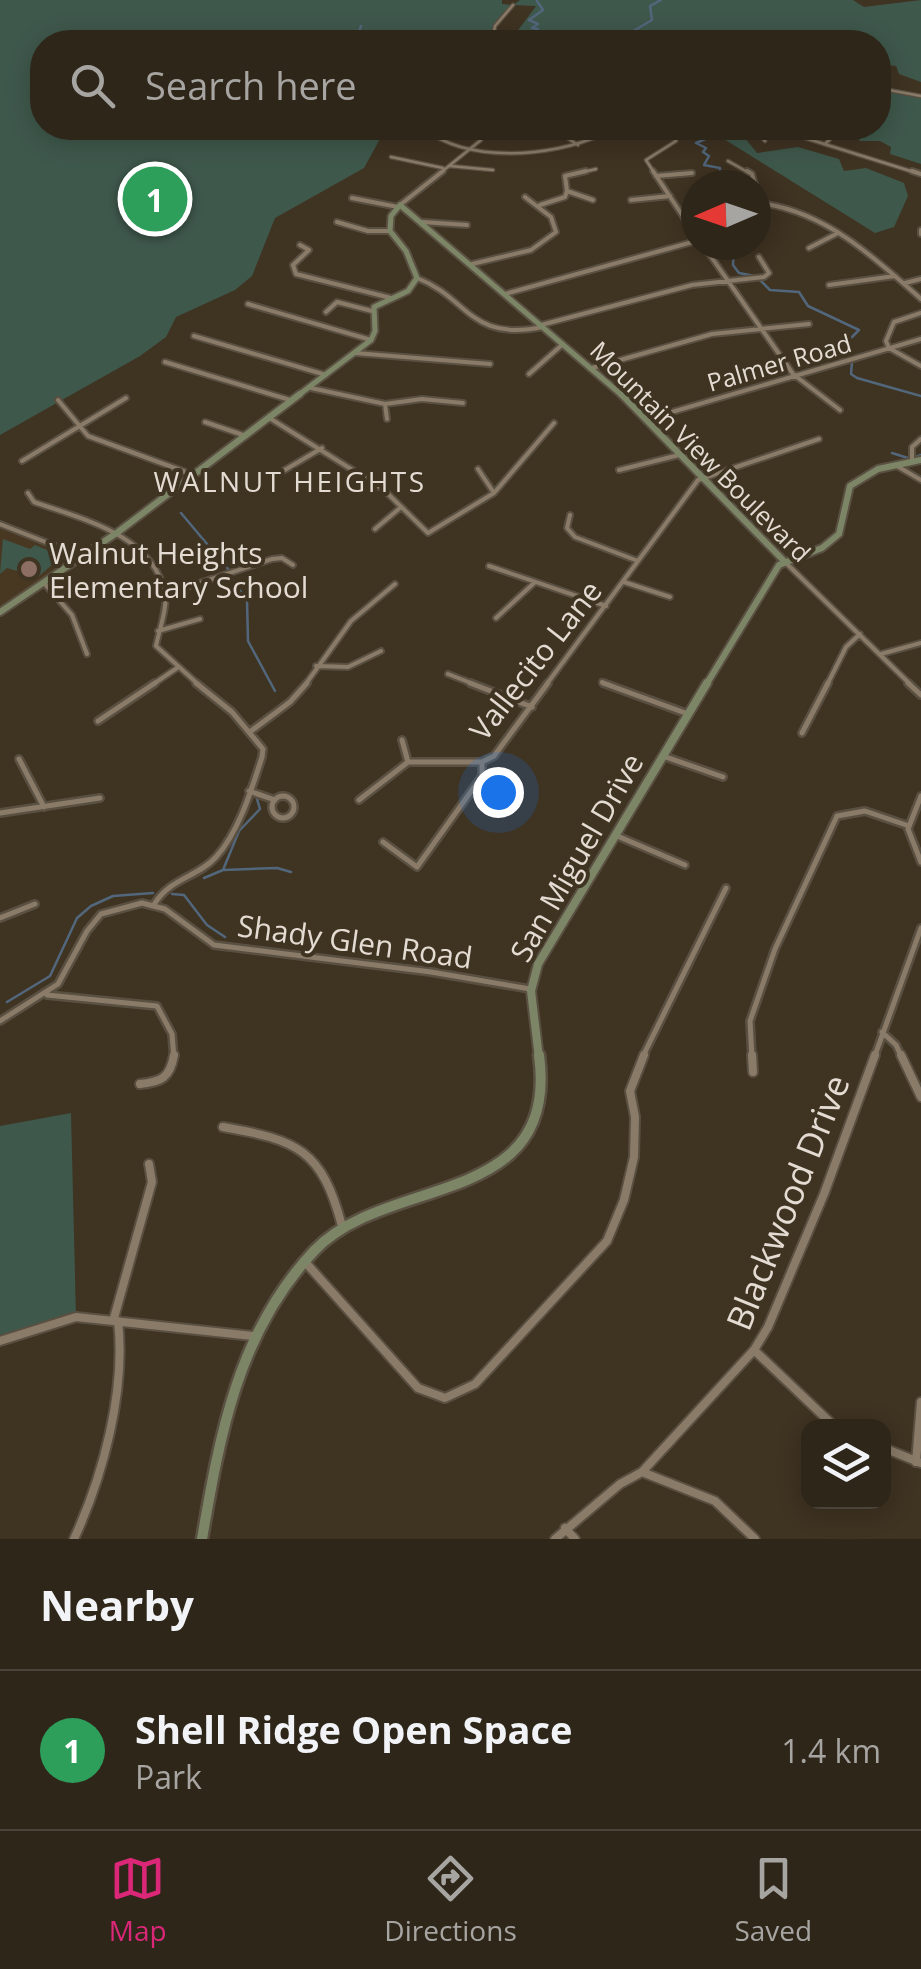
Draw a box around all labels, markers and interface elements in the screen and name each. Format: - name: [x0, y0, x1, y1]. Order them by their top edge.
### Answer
- search box: [30, 30, 891, 140]
- icon: search: [65, 58, 120, 113]
- text: Search here: [145, 59, 357, 111]
- pin: 1: [122, 162, 188, 236]
- north arrow: [681, 170, 771, 260]
- street label: Palmer Road: [703, 325, 855, 399]
- street label: Mountain View Boulevard: [583, 333, 819, 569]
- district label: WALNUT HEIGHTS: [153, 462, 427, 500]
- place label: Walnut Heights Elementary School: [49, 532, 308, 607]
- marker: Walnut Heights Elementary School: [18, 558, 40, 580]
- street label: Vallecito Lane: [460, 571, 610, 749]
- street label: San Miguel Drive: [500, 745, 652, 969]
- your location: [473, 767, 524, 818]
- street label: Shady Glen Road: [235, 904, 475, 978]
- street label: Blackwood Drive: [714, 1067, 860, 1337]
- map controls: [801, 1419, 891, 1509]
- button: layers: [801, 1419, 891, 1509]
- text: Nearby: [40, 1576, 194, 1633]
- text: Shell Ridge Open Space: [135, 1703, 572, 1755]
- text: 1: [63, 1729, 82, 1772]
- text: 1.4 km: [781, 1729, 881, 1772]
- text: Park: [135, 1755, 202, 1798]
- tab: Map: [109, 1851, 167, 1949]
- tab: Directions: [384, 1851, 517, 1949]
- tab: Saved: [734, 1851, 812, 1949]

